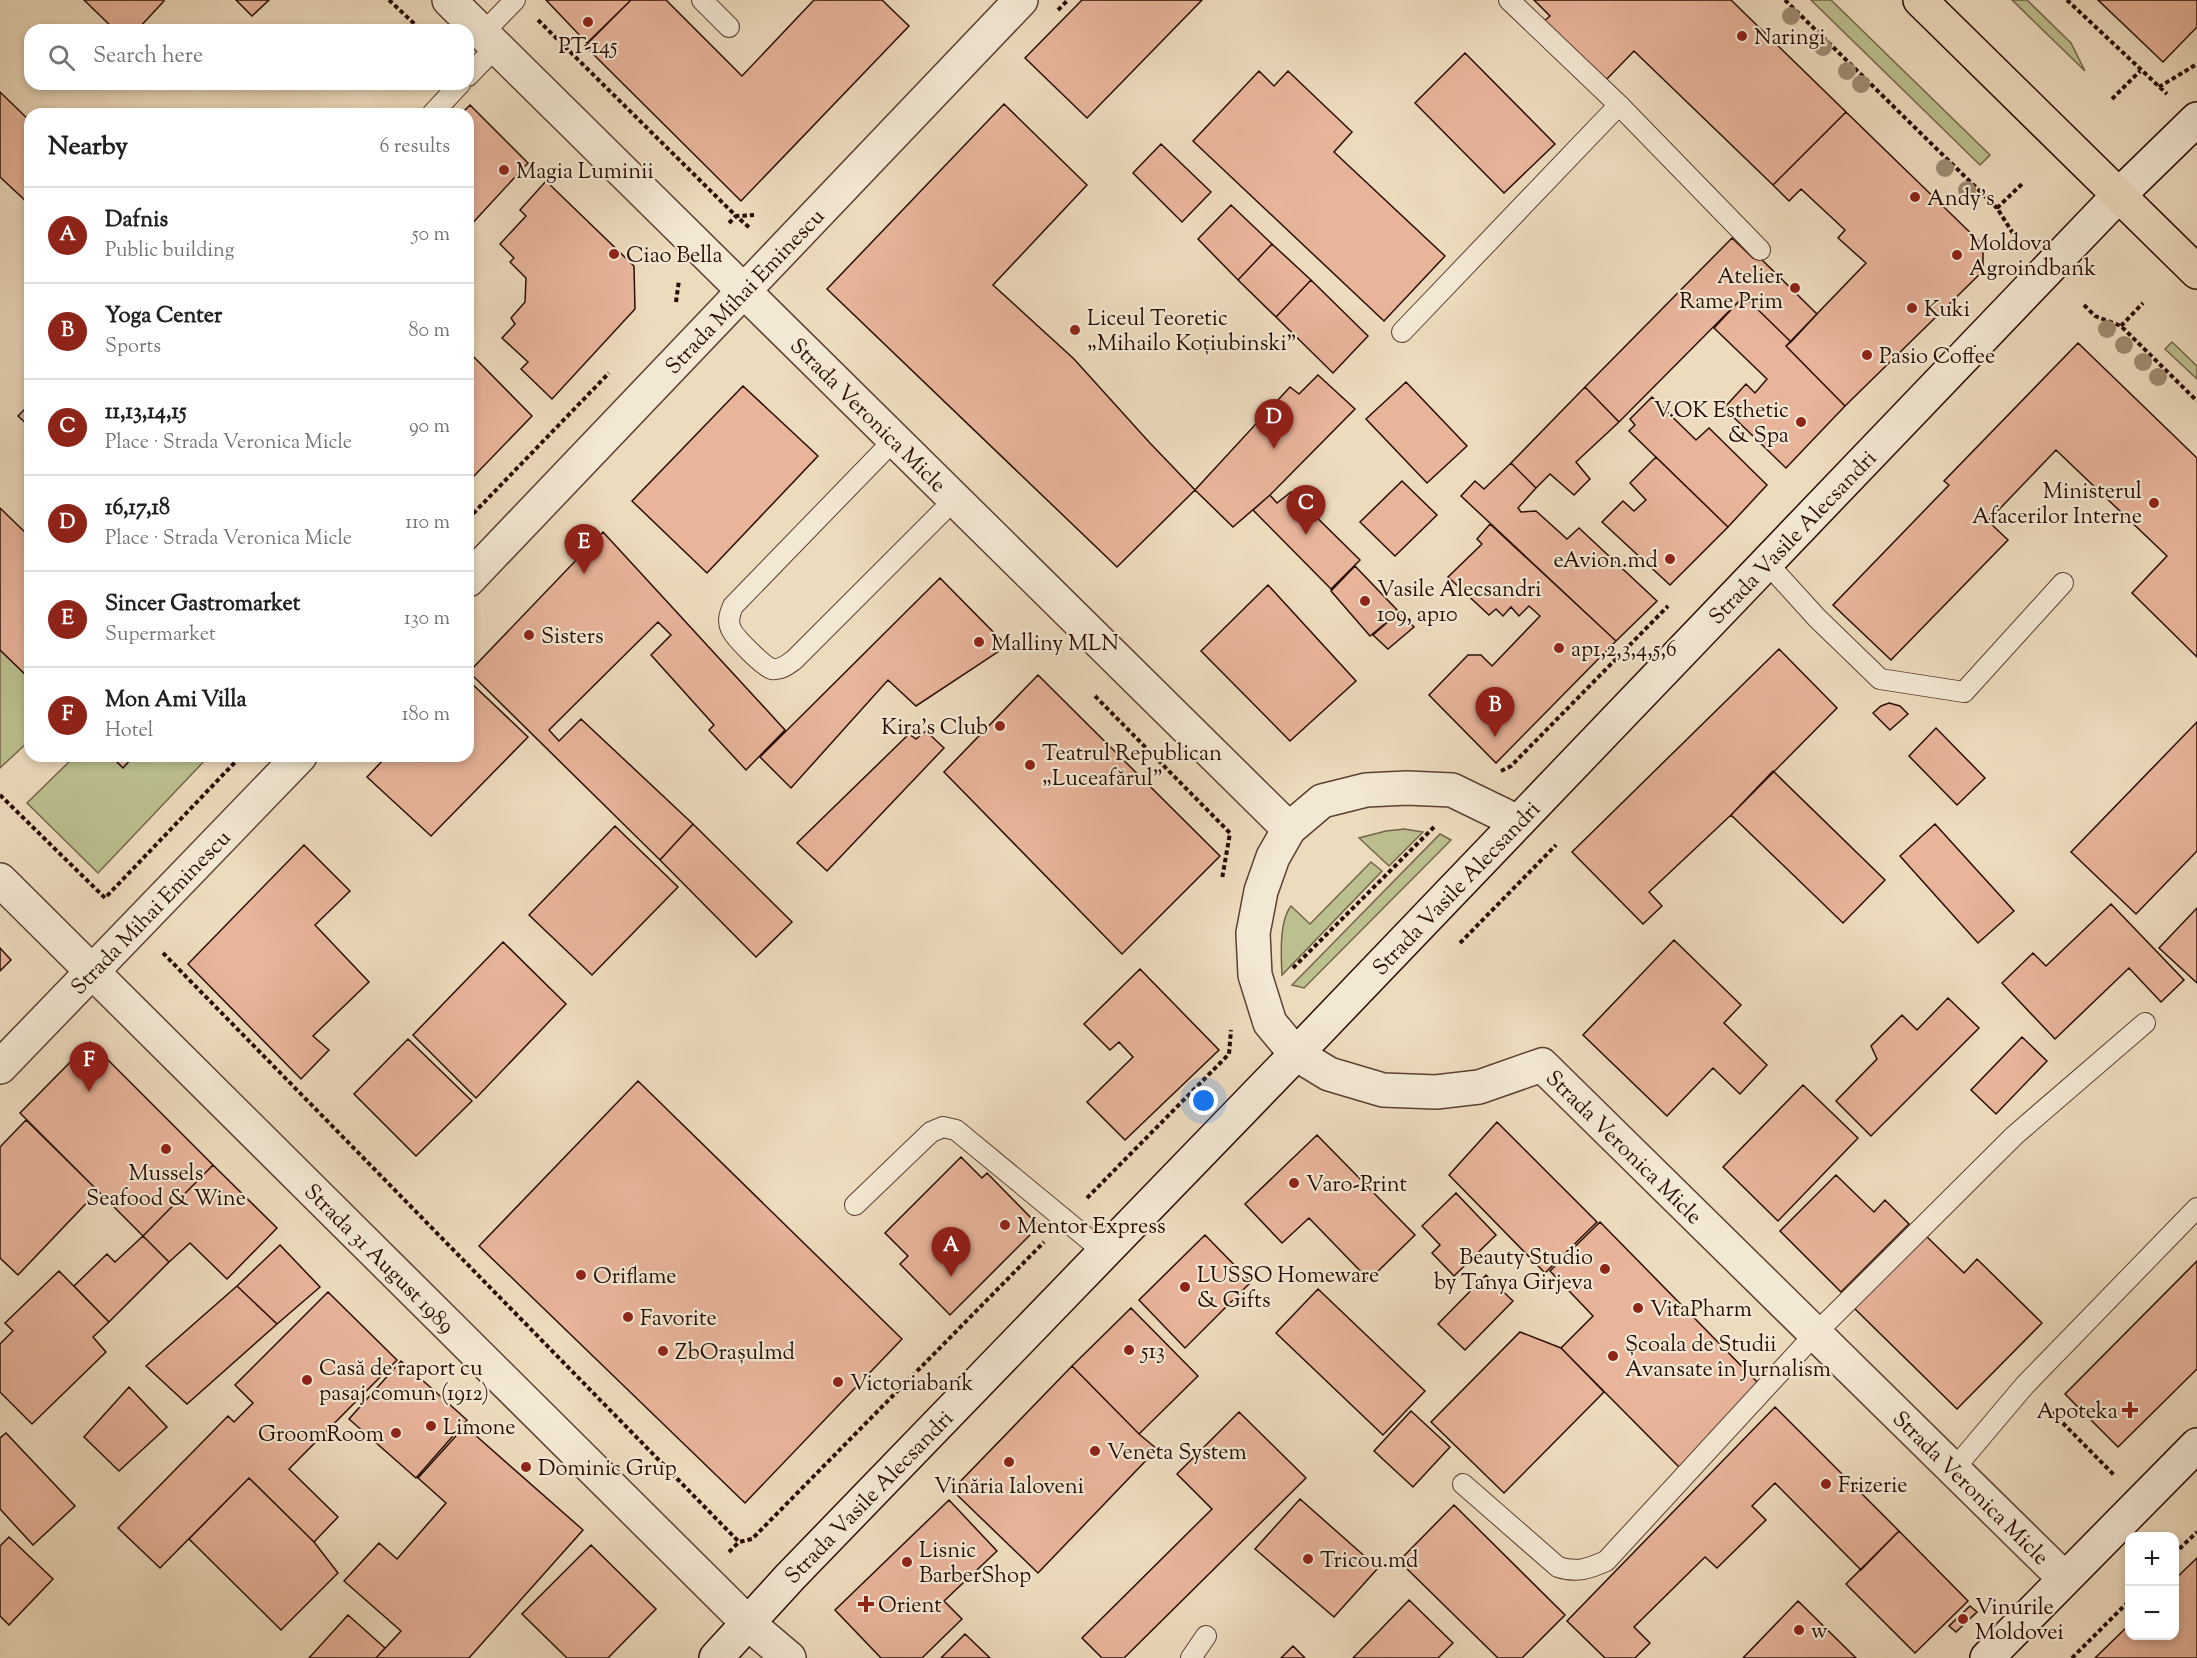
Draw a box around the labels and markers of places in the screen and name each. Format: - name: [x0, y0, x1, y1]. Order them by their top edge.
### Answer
- marker: PT-145: [581, 15, 595, 29]
- place label: Naringi: [1754, 23, 1826, 55]
- marker: Naringi: [1735, 29, 1749, 43]
- place label: PT-145: [558, 32, 618, 64]
- place label: Magia Luminii: [516, 157, 654, 189]
- marker: Magia Luminii: [497, 163, 511, 177]
- place label: Andy's: [1927, 184, 1995, 216]
- marker: Andy's: [1908, 190, 1922, 204]
- place label: Moldova Agroindbank: [1969, 229, 2096, 286]
- place label: Ciao Bella: [626, 241, 723, 273]
- marker: Ciao Bella: [607, 247, 621, 261]
- marker: Moldova Agroindbank: [1950, 248, 1964, 262]
- place label: Atelier Rame Prim: [1679, 262, 1783, 319]
- marker: Atelier Rame Prim: [1788, 281, 1802, 295]
- place label: Kuki: [1924, 295, 1970, 327]
- marker: Kuki: [1905, 301, 1919, 315]
- place label: Liceul Teoretic „Mihailo Koțiubinski”: [1087, 304, 1297, 361]
- marker: Liceul Teoretic „Mihailo Koțiubinski”: [1068, 323, 1082, 337]
- place label: Pasio Coffee: [1879, 342, 1995, 374]
- marker: Pasio Coffee: [1860, 348, 1874, 362]
- place label: V.OK Esthetic & Spa: [1654, 396, 1789, 453]
- pin: D: [1254, 400, 1294, 449]
- marker: V.OK Esthetic & Spa: [1794, 415, 1808, 429]
- place label: Ministerul Afacerilor Interne: [1972, 477, 2142, 534]
- pin: C: [1286, 486, 1326, 535]
- marker: Ministerul Afacerilor Interne: [2147, 496, 2161, 510]
- pin: E: [564, 524, 604, 574]
- place label: eAvion.md: [1554, 546, 1658, 578]
- marker: eAvion.md: [1663, 552, 1677, 566]
- place label: Vasile Alecsandri 109, ap10: [1377, 575, 1542, 632]
- marker: Vasile Alecsandri 109, ap10: [1358, 594, 1372, 608]
- place label: Sisters: [541, 622, 604, 654]
- marker: Sisters: [522, 628, 536, 642]
- place label: Malliny MLN: [991, 629, 1119, 661]
- marker: Malliny MLN: [972, 635, 986, 649]
- place label: ap1,2,3,4,5,6: [1571, 635, 1677, 667]
- marker: ap1,2,3,4,5,6: [1552, 641, 1566, 655]
- pin: B: [1476, 688, 1514, 737]
- place label: Kira's Club: [881, 713, 988, 745]
- marker: Kira's Club: [993, 719, 1007, 733]
- place label: Teatrul Republican „Luceafărul”: [1042, 739, 1222, 796]
- marker: Teatrul Republican „Luceafărul”: [1023, 758, 1037, 772]
- pin: F: [70, 1042, 109, 1092]
- marker: Mussels Seafood & Wine: [159, 1142, 173, 1156]
- place label: Mussels Seafood & Wine: [86, 1159, 246, 1216]
- place label: Varo-Print: [1306, 1170, 1407, 1202]
- marker: Varo-Print: [1287, 1176, 1301, 1190]
- place label: Mentor Express: [1017, 1212, 1166, 1244]
- marker: Mentor Express: [998, 1218, 1012, 1232]
- pin: A: [932, 1228, 970, 1277]
- place label: Beauty Studio by Tanya Girjeva: [1434, 1243, 1593, 1300]
- place label: LUSSO Homeware & Gifts: [1197, 1261, 1379, 1318]
- place label: Oriflame: [593, 1262, 677, 1294]
- marker: Beauty Studio by Tanya Girjeva: [1598, 1262, 1612, 1276]
- marker: Oriflame: [574, 1268, 588, 1282]
- marker: LUSSO Homeware & Gifts: [1178, 1280, 1192, 1294]
- place label: VitaPharm: [1650, 1295, 1752, 1327]
- marker: VitaPharm: [1631, 1301, 1645, 1315]
- place label: Favorite: [640, 1304, 717, 1336]
- marker: Favorite: [621, 1310, 635, 1324]
- place label: Școala de Studii Avansate în Jurnalism: [1625, 1330, 1831, 1387]
- place label: 513: [1139, 1337, 1165, 1369]
- place label: ZbOrașulmd: [675, 1338, 795, 1370]
- marker: 513: [1122, 1343, 1136, 1357]
- marker: ZbOrașulmd: [656, 1344, 670, 1358]
- marker: Școala de Studii Avansate în Jurnalism: [1606, 1349, 1620, 1363]
- place label: Casă de raport cu pasaj comun (1912): [319, 1354, 489, 1411]
- place label: Victoriabank: [850, 1369, 974, 1401]
- marker: Casă de raport cu pasaj comun (1912): [300, 1373, 314, 1387]
- marker: Victoriabank: [831, 1375, 845, 1389]
- place label: Apoteka: [2036, 1397, 2118, 1429]
- marker: Apoteka: [2123, 1403, 2137, 1417]
- place label: Limone: [443, 1413, 516, 1445]
- marker: Limone: [424, 1419, 438, 1433]
- place label: GroomRoom: [258, 1420, 384, 1452]
- marker: GroomRoom: [389, 1426, 403, 1440]
- place label: Veneta System: [1107, 1438, 1247, 1470]
- marker: Veneta System: [1088, 1444, 1102, 1458]
- place label: Dominic Grup: [538, 1454, 677, 1486]
- marker: Vinăria Ialoveni: [1002, 1455, 1016, 1469]
- marker: Dominic Grup: [519, 1460, 533, 1474]
- place label: Frizerie: [1838, 1471, 1908, 1503]
- place label: Vinăria Ialoveni: [934, 1472, 1084, 1504]
- marker: Frizerie: [1819, 1477, 1833, 1491]
- place label: Lisnic BarberShop: [919, 1536, 1031, 1593]
- place label: Tricou.md: [1320, 1546, 1419, 1578]
- marker: Tricou.md: [1301, 1552, 1315, 1566]
- marker: Lisnic BarberShop: [900, 1555, 914, 1569]
- place label: Orient: [878, 1591, 942, 1623]
- place label: Vinurile Moldovei: [1975, 1593, 2064, 1650]
- marker: Orient: [859, 1597, 873, 1611]
- marker: Vinurile Moldovei: [1956, 1612, 1970, 1626]
- place label: w: [1811, 1617, 1828, 1649]
- marker: w: [1792, 1623, 1806, 1637]

